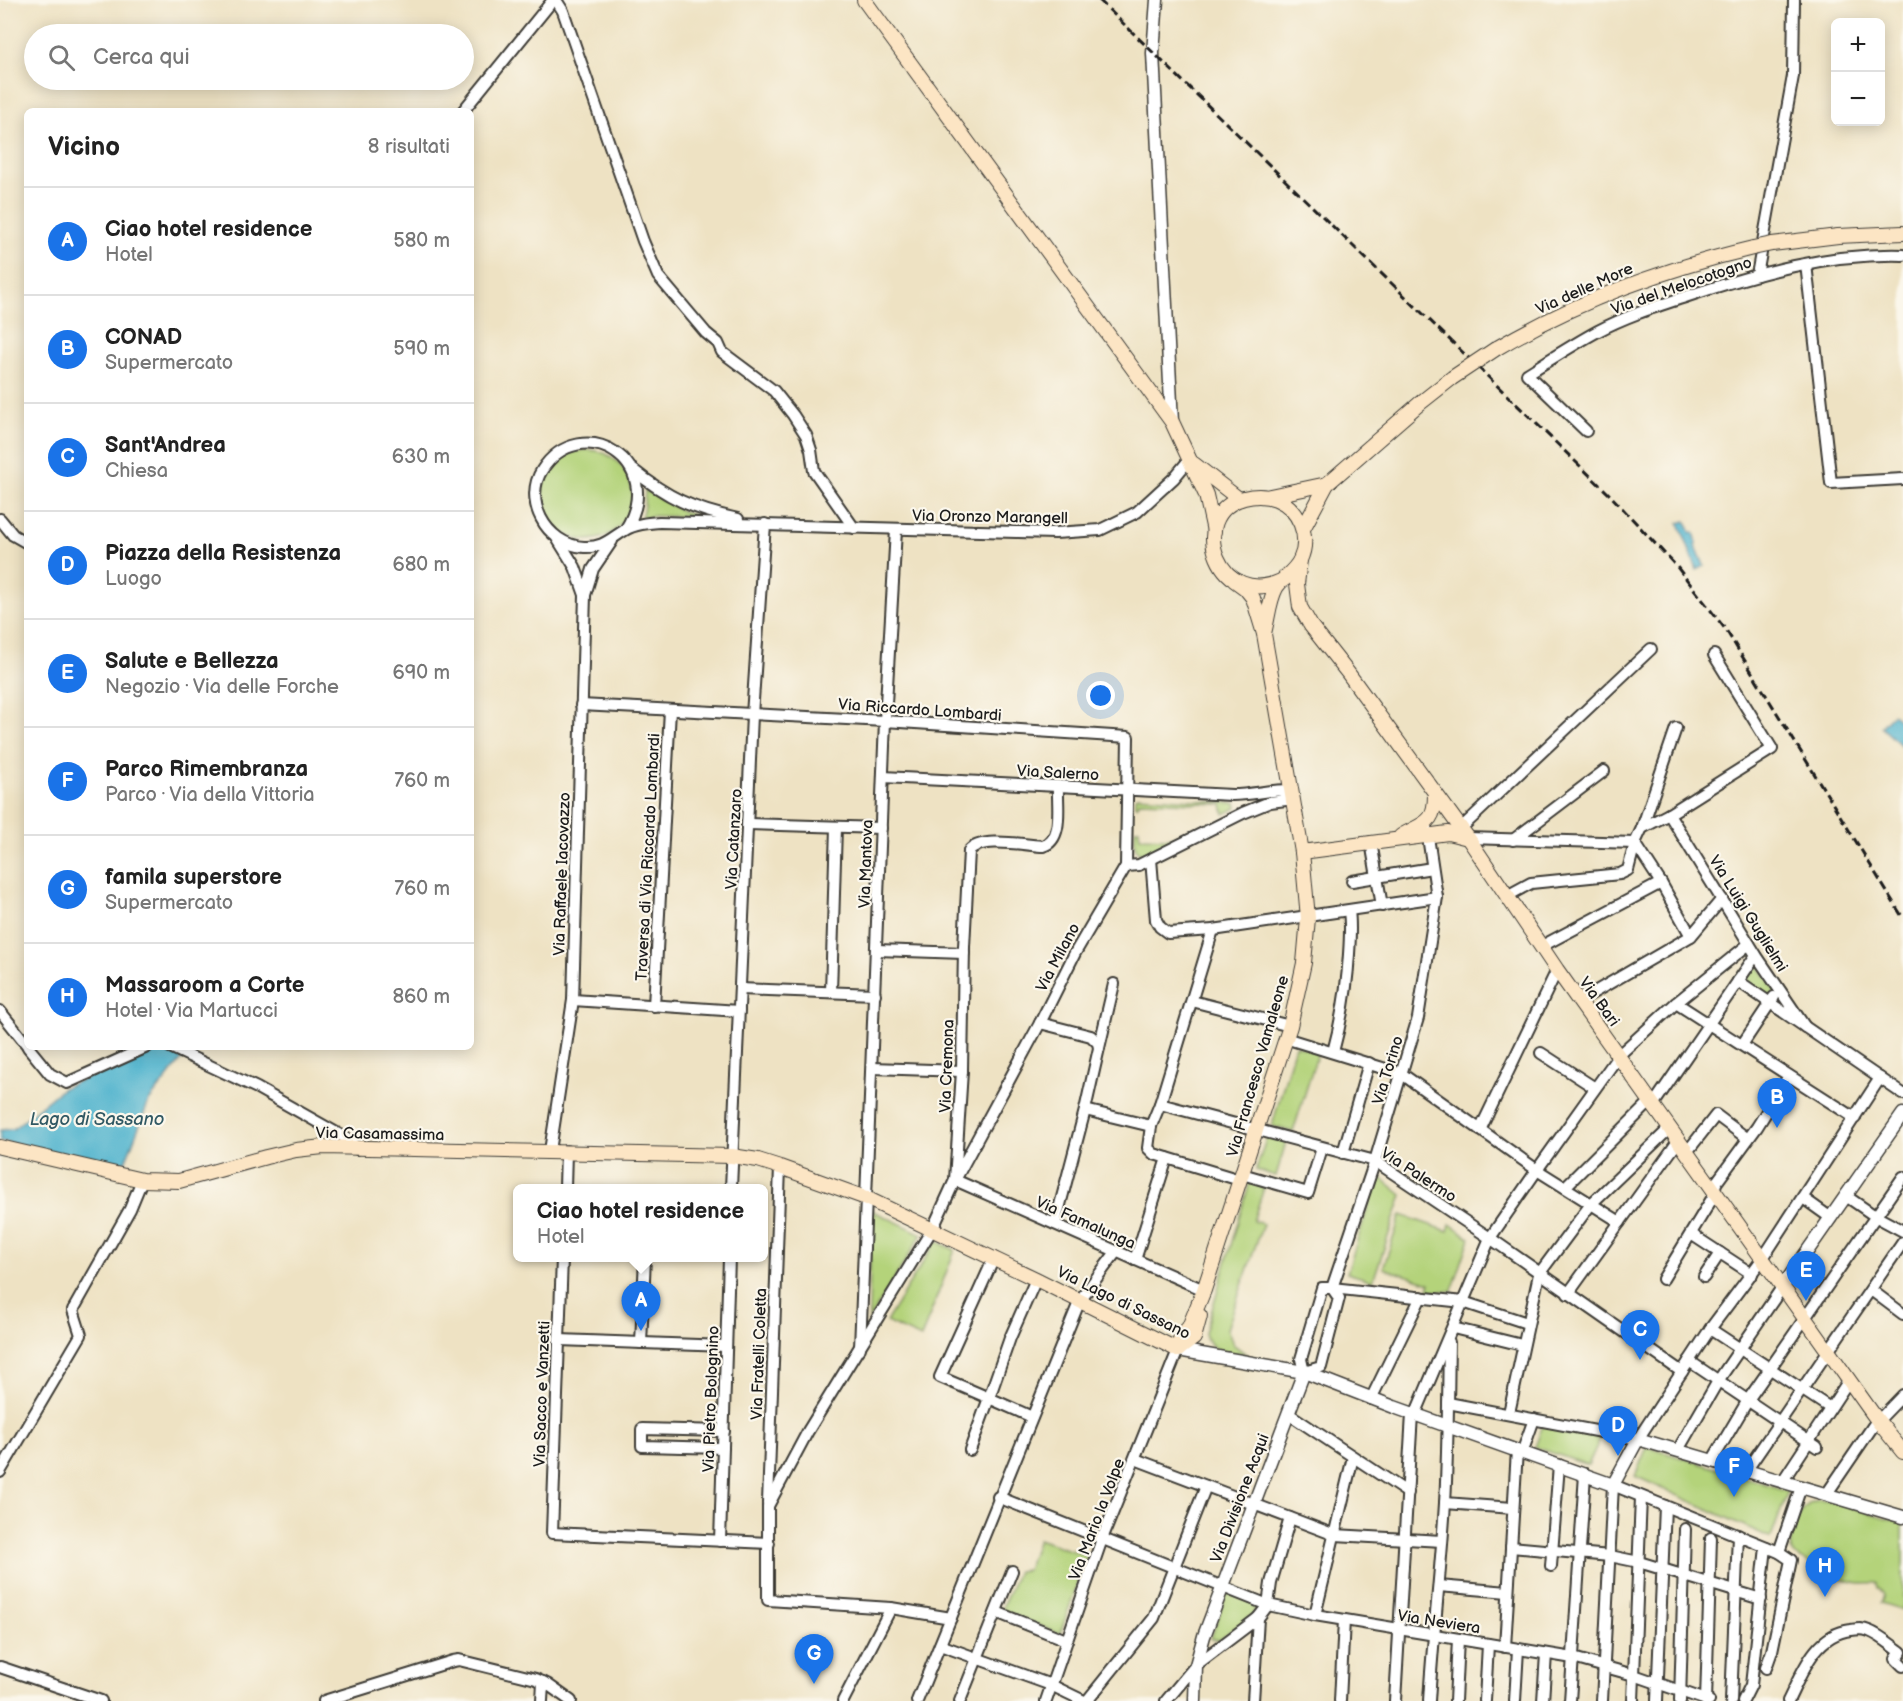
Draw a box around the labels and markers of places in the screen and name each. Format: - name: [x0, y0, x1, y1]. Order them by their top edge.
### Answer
- pin: B: [1758, 1078, 1796, 1128]
- pin: E: [1786, 1252, 1826, 1301]
- pin: A: [622, 1282, 660, 1331]
- pin: C: [1620, 1310, 1660, 1360]
- pin: D: [1598, 1406, 1638, 1456]
- pin: F: [1714, 1448, 1754, 1497]
- pin: H: [1806, 1548, 1844, 1597]
- pin: G: [794, 1634, 834, 1684]

